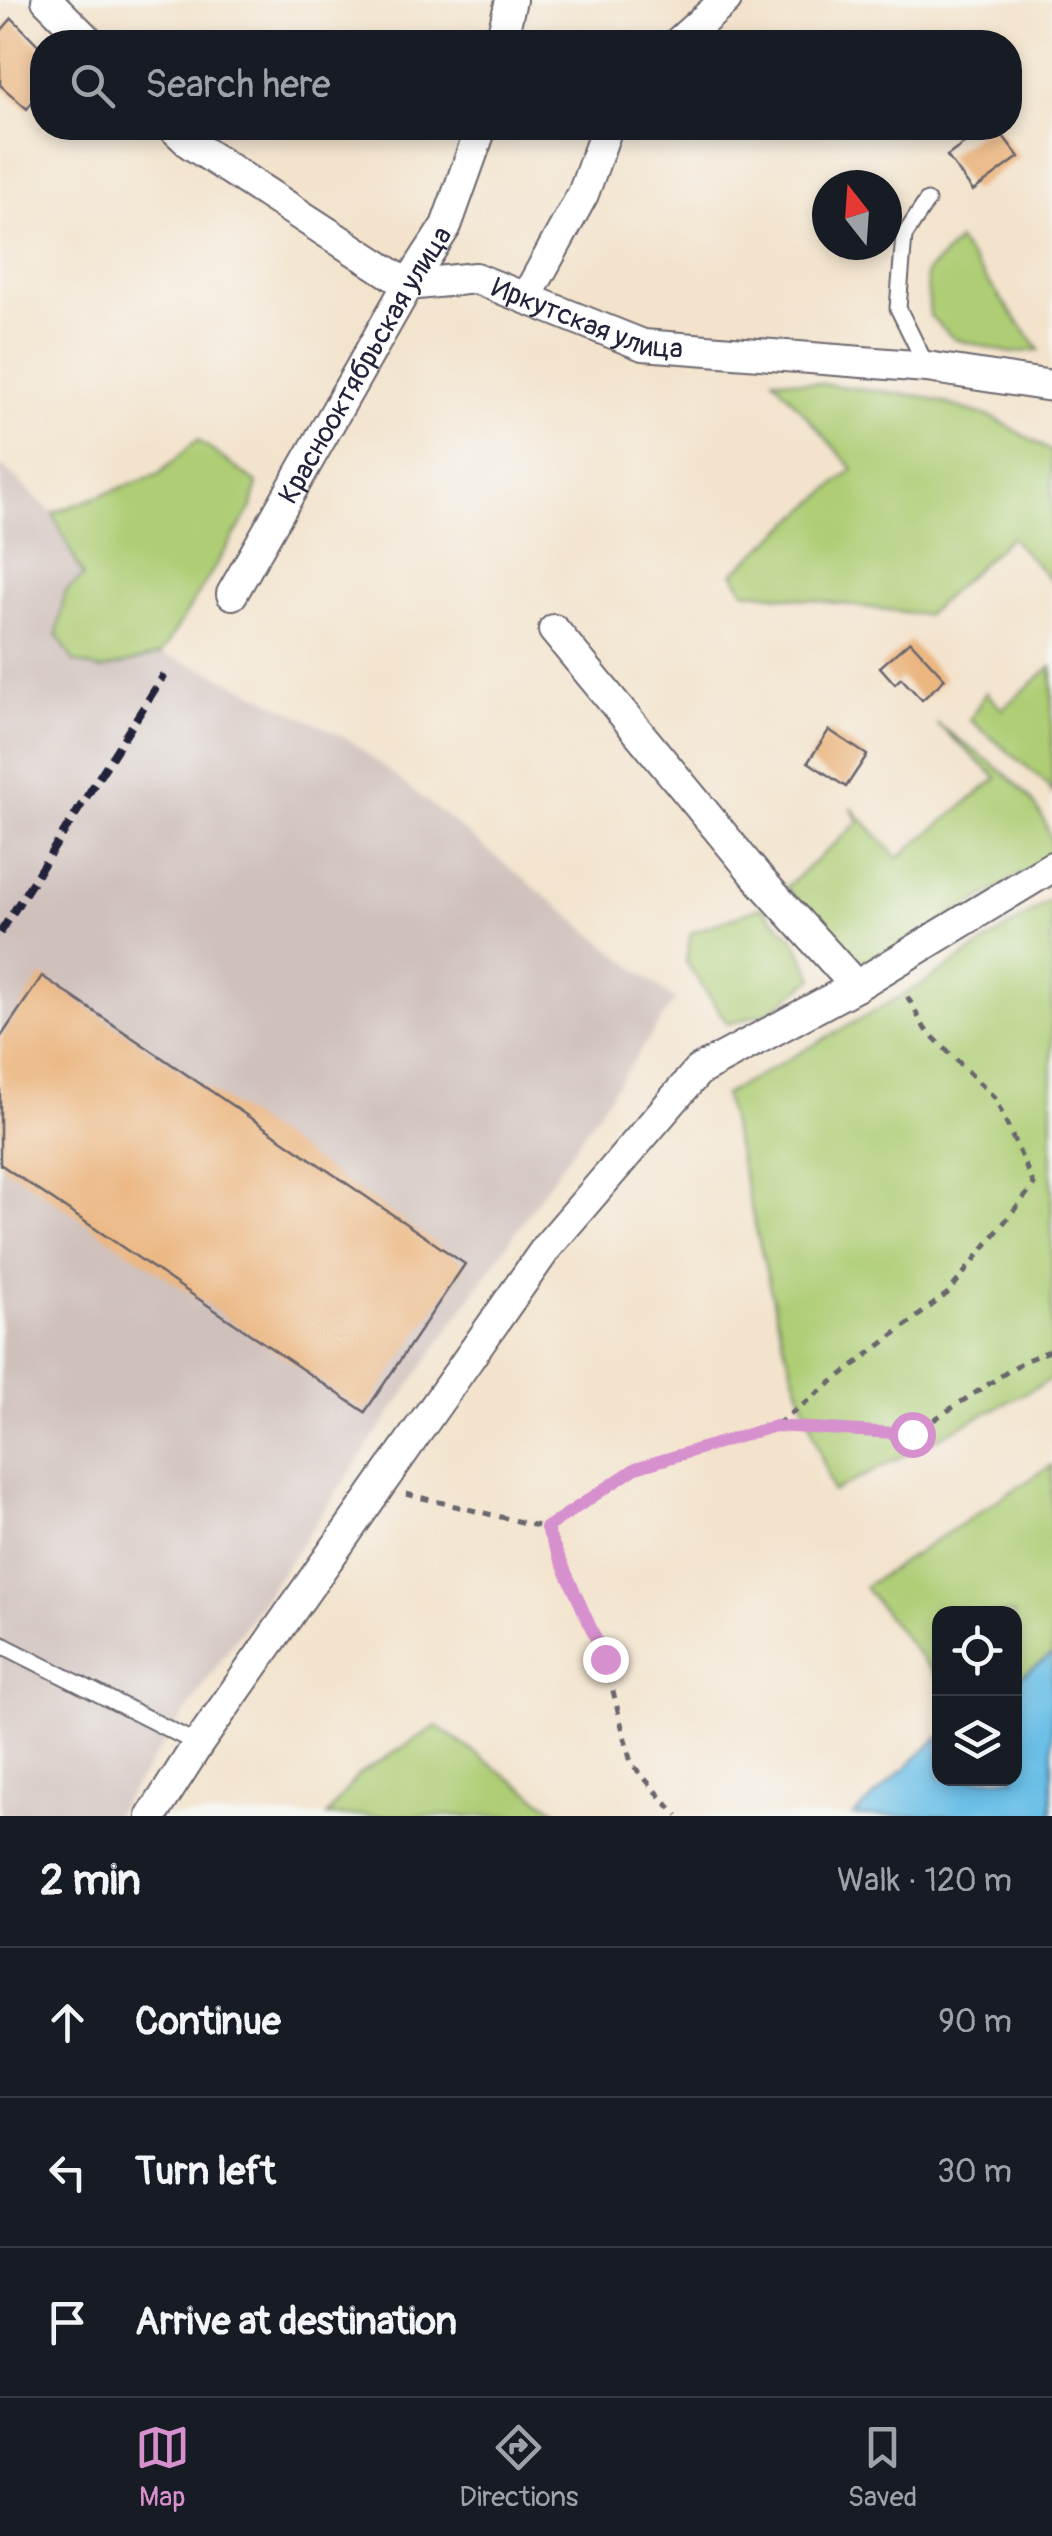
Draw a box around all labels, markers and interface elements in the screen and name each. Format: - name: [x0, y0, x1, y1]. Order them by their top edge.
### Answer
- search box: [30, 30, 1022, 140]
- icon: search: [65, 58, 120, 113]
- text: Search here: [145, 61, 331, 109]
- north arrow: [812, 170, 902, 260]
- street label: Краснооктябрьская улица: [271, 220, 460, 510]
- street label: Иркутская улица: [486, 271, 684, 367]
- route start: [890, 1412, 936, 1458]
- map controls: [932, 1606, 1022, 1786]
- button: locate: [932, 1606, 1022, 1696]
- route end: [583, 1637, 629, 1683]
- button: layers: [932, 1696, 1022, 1786]
- text: 2 min: [40, 1855, 141, 1907]
- text: Walk · 120 m: [837, 1861, 1012, 1901]
- icon: ahead: [40, 1995, 95, 2050]
- text: Continue: [135, 1998, 281, 2046]
- text: 90 m: [938, 2002, 1012, 2042]
- icon: left: [40, 2145, 95, 2200]
- text: Turn left: [135, 2148, 276, 2196]
- text: 30 m: [937, 2152, 1012, 2192]
- icon: arrive: [40, 2295, 95, 2350]
- text: Arrive at destination: [135, 2298, 457, 2346]
- tab: Map: [135, 2420, 190, 2515]
- tab: Directions: [459, 2420, 578, 2515]
- tab: Saved: [848, 2420, 917, 2515]

